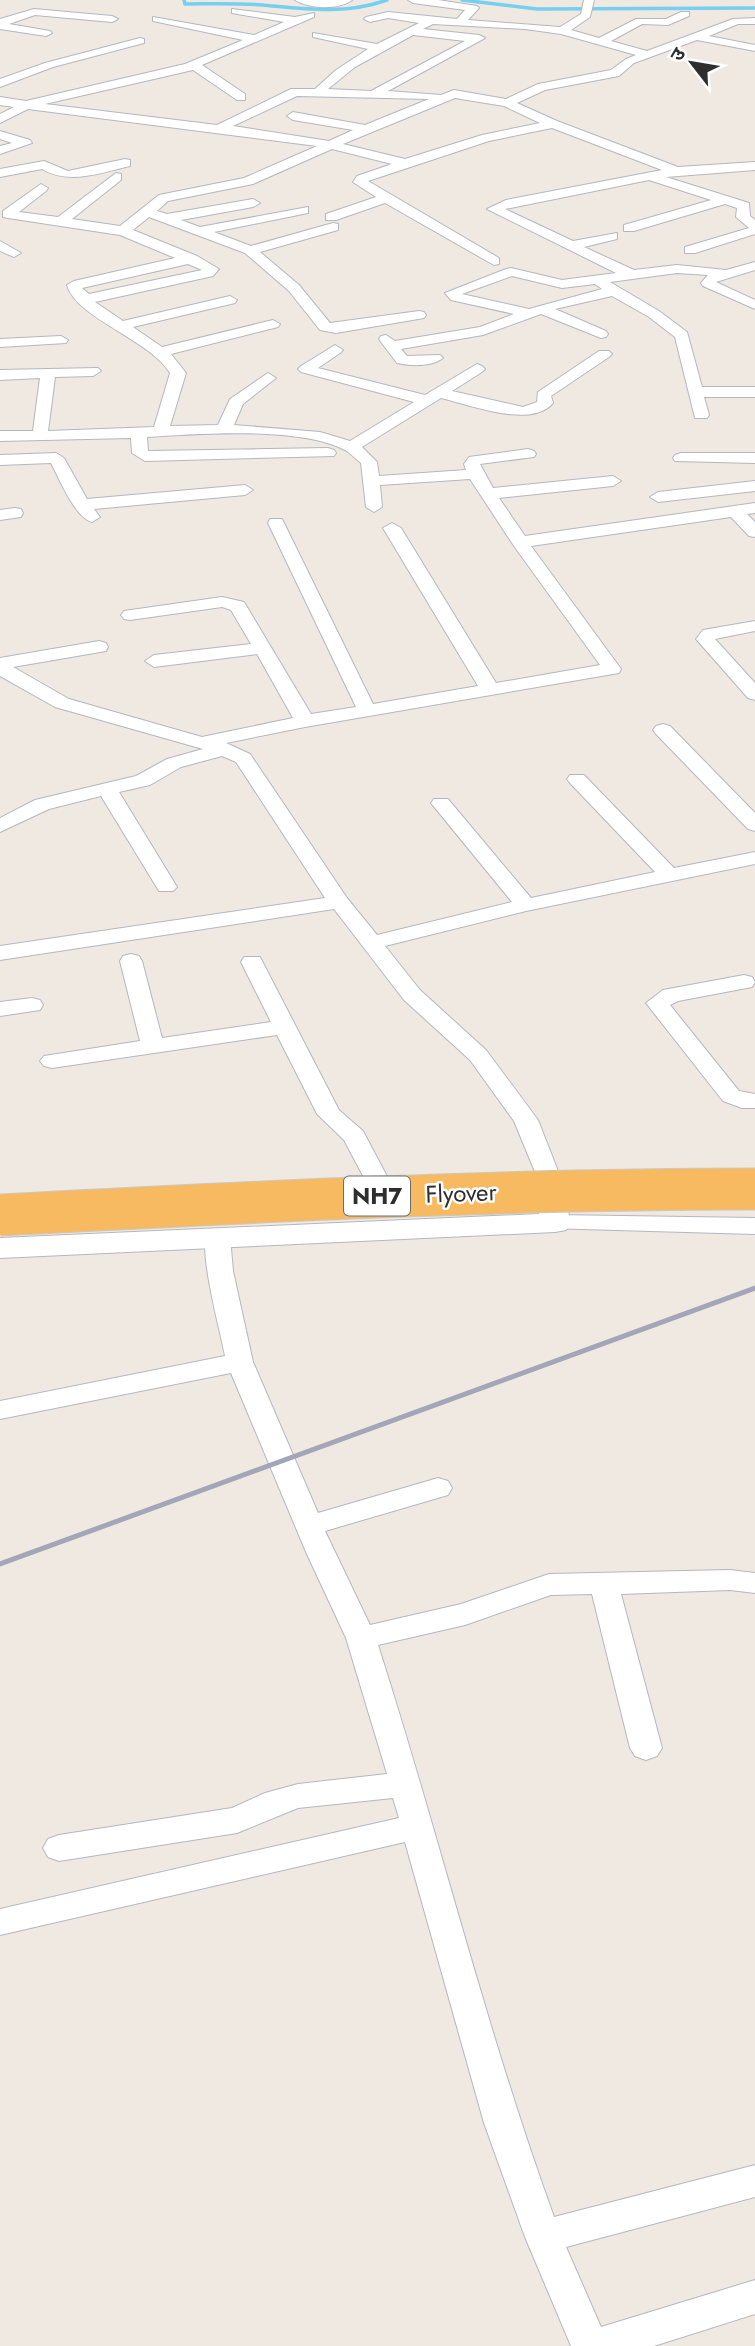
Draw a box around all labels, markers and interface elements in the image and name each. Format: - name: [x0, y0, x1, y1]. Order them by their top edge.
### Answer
- north arrow: [657, 28, 727, 98]
- text: उ: [663, 42, 693, 66]
- street label: Flyover: [425, 1174, 498, 1212]
- road number: NH7: [344, 1176, 410, 1216]

